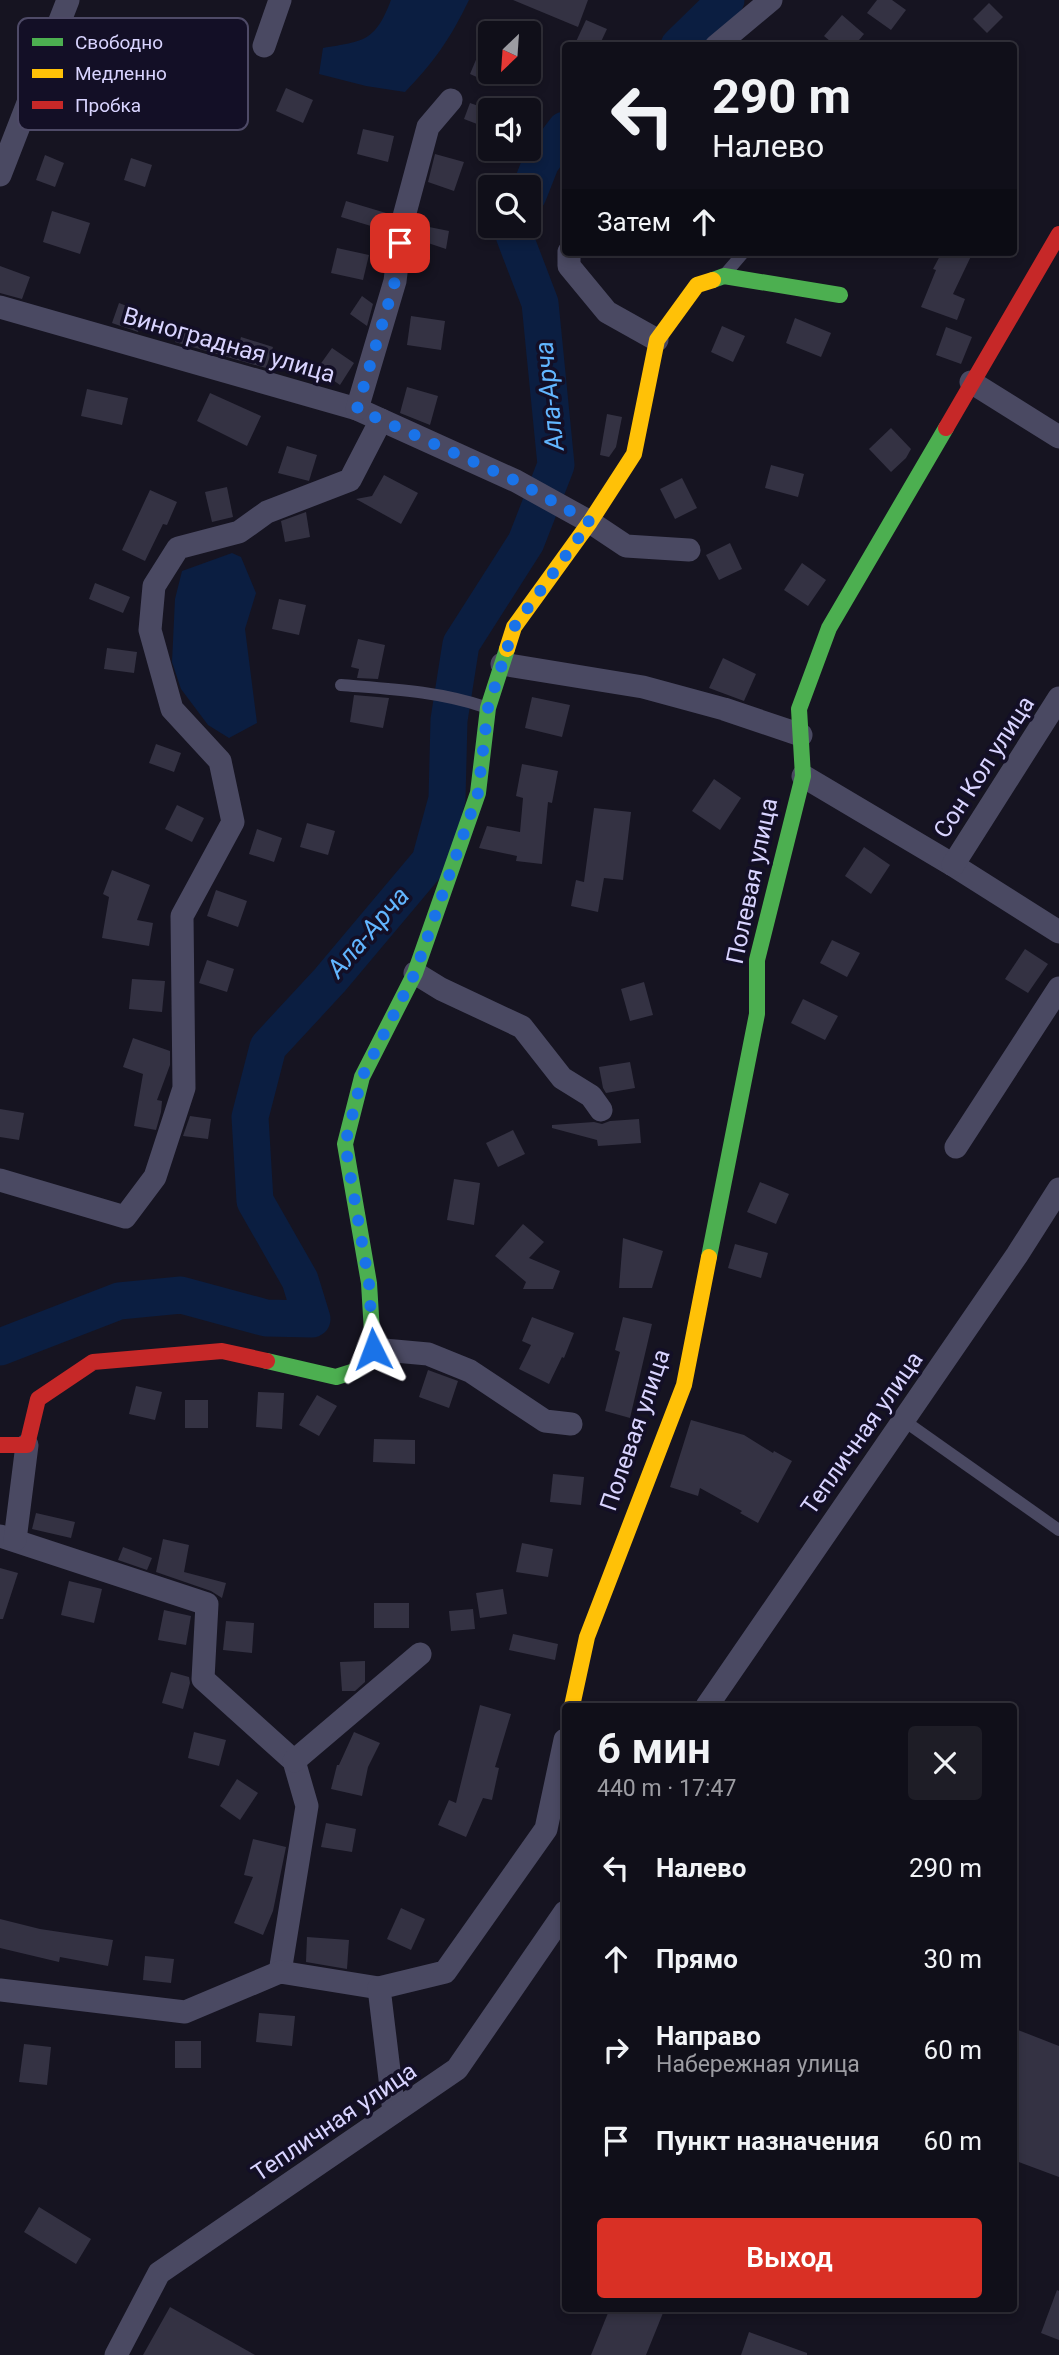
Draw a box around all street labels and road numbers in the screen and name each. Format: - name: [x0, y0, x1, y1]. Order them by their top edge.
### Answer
- street label: Виноградная улица: [120, 301, 338, 389]
- street label: Сон Кол улица: [928, 691, 1040, 843]
- street label: Полевая улица: [721, 795, 783, 967]
- street label: Полевая улица: [594, 1346, 676, 1514]
- street label: Тепличная улица: [795, 1346, 929, 1520]
- street label: Тепличная улица: [246, 2057, 422, 2187]

